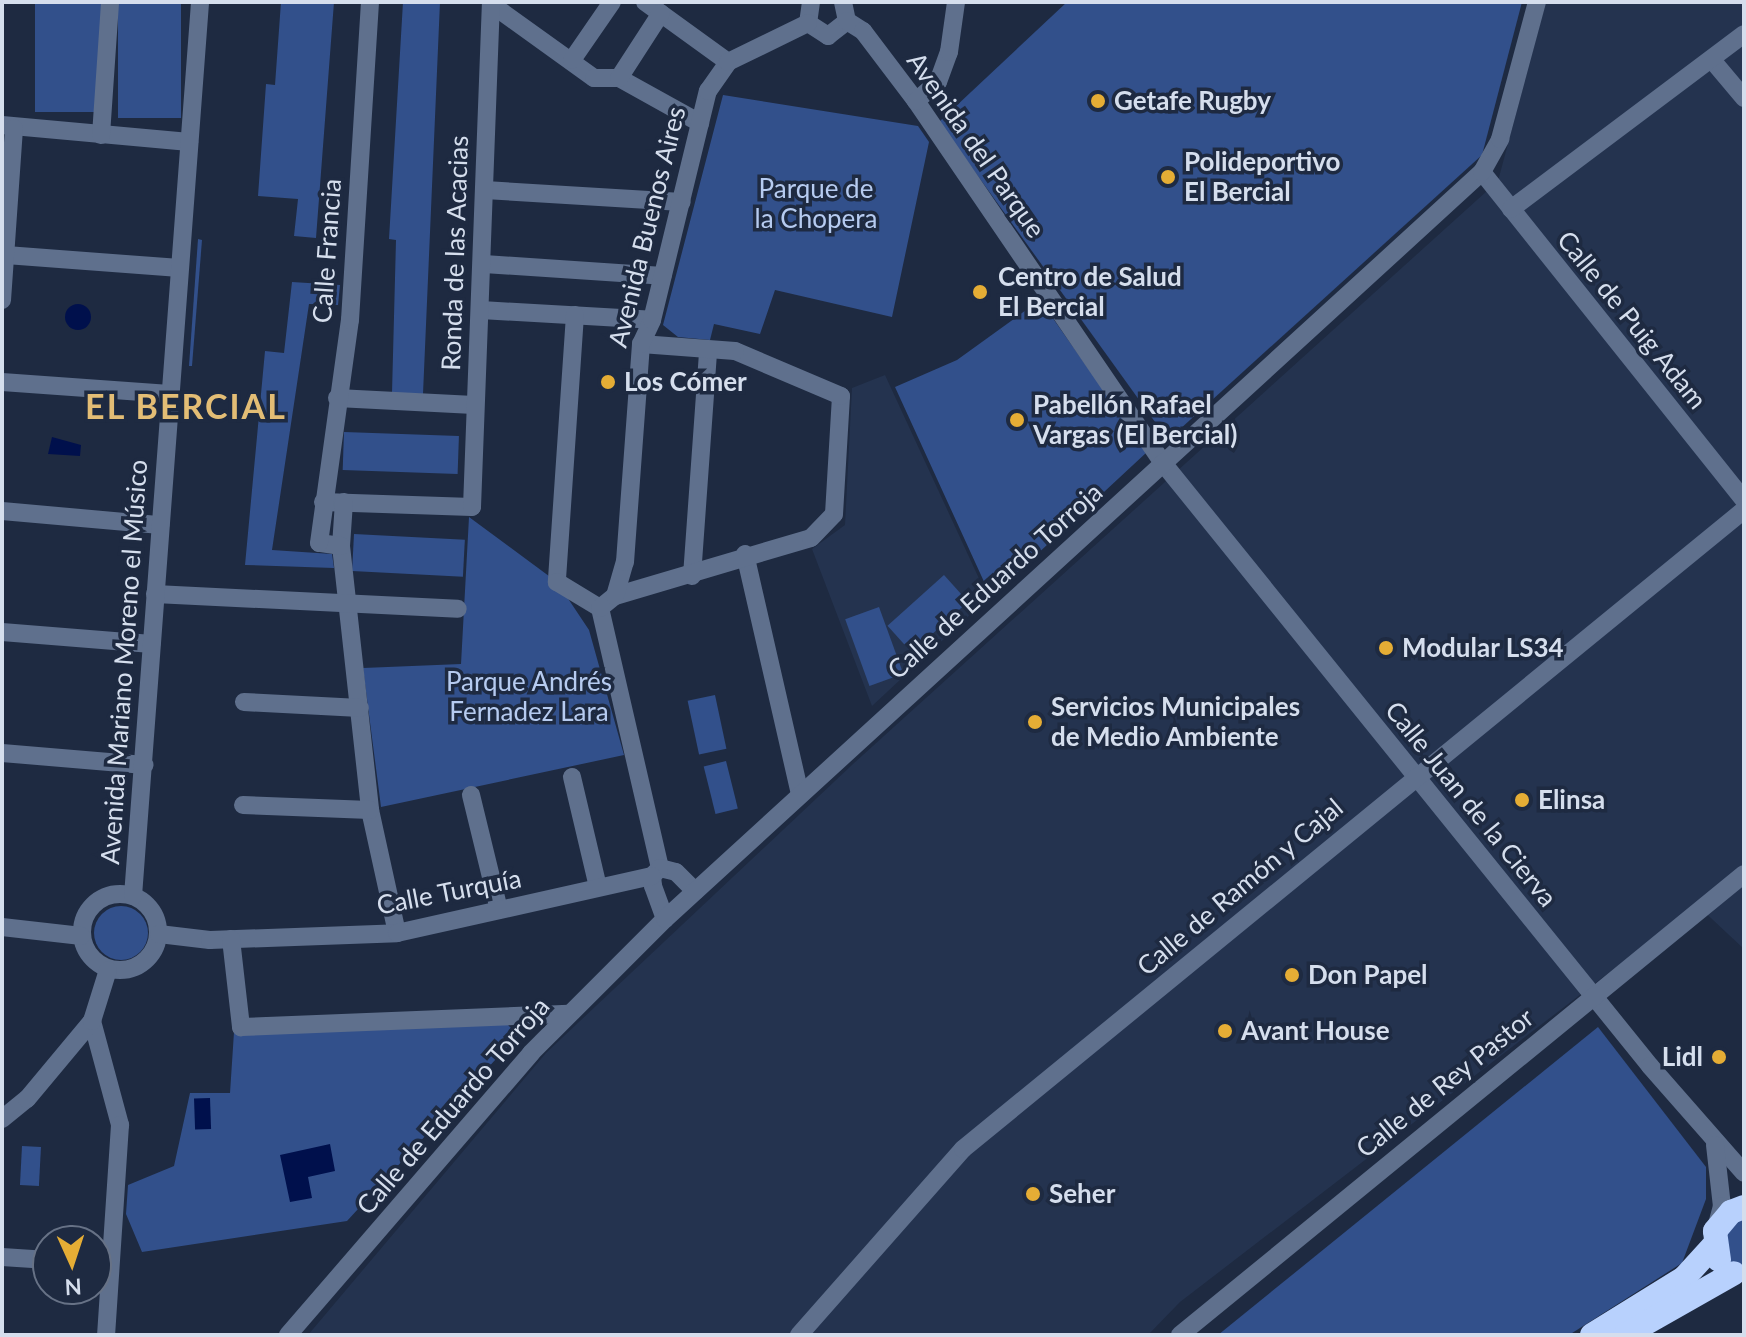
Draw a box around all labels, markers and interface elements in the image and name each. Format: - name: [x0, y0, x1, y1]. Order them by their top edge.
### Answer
- street label: Avenida del Parque: [900, 46, 1052, 244]
- place label: Getafe Rugby: [1114, 85, 1271, 117]
- marker: Getafe Rugby: [1089, 92, 1107, 110]
- street label: Avenida Buenos Aires: [602, 103, 692, 351]
- street label: Ronda de las Acacias: [435, 134, 475, 372]
- place label: Polideportivo El Bercial: [1184, 146, 1341, 208]
- marker: Polideportivo El Bercial: [1159, 168, 1177, 186]
- park label: Parque de la Chopera: [755, 173, 877, 234]
- street label: Calle Francia: [306, 178, 348, 324]
- street label: Calle de Puig Adam: [1551, 225, 1713, 415]
- place label: Centro de Salud El Bercial: [998, 261, 1182, 322]
- marker: Centro de Salud El Bercial: [969, 281, 991, 303]
- place label: Los Cómer: [624, 366, 747, 398]
- marker: Los Cómer: [599, 373, 617, 391]
- district label: EL BERCIAL: [85, 386, 287, 426]
- place label: Pabellón Rafael Vargas (El Bercial): [1033, 389, 1237, 450]
- marker: Pabellón Rafael Vargas (El Bercial): [1008, 411, 1026, 429]
- street label: Avenida Mariano Moreno el Músico: [94, 458, 154, 866]
- street label: Calle de Eduardo Torroja: [881, 476, 1109, 686]
- place label: Modular LS34: [1402, 632, 1564, 664]
- marker: Modular LS34: [1377, 639, 1395, 657]
- park label: Parque Andrés Fernadez Lara: [445, 666, 613, 728]
- place label: Servicios Municipales de Medio Ambiente: [1051, 691, 1300, 752]
- street label: Calle Juan de la Cierva: [1378, 695, 1564, 913]
- marker: Servicios Municipales de Medio Ambiente: [1026, 713, 1044, 731]
- place label: Elinsa: [1538, 784, 1605, 816]
- marker: Elinsa: [1513, 791, 1531, 809]
- street label: Calle de Ramón y Cajal: [1130, 792, 1350, 982]
- street label: Calle Turquía: [374, 863, 524, 921]
- place label: Don Papel: [1308, 959, 1428, 991]
- marker: Don Papel: [1283, 966, 1301, 984]
- street label: Calle de Eduardo Torroja: [350, 991, 556, 1221]
- street label: Calle de Rey Pastor: [1350, 1002, 1540, 1164]
- place label: Avant House: [1241, 1015, 1390, 1047]
- marker: Avant House: [1216, 1022, 1234, 1040]
- place label: Lidl: [1662, 1041, 1703, 1073]
- marker: Lidl: [1710, 1048, 1728, 1066]
- place label: Seher: [1049, 1178, 1115, 1210]
- marker: Seher: [1024, 1185, 1042, 1203]
- north arrow: [32, 1225, 112, 1305]
- text: N: [64, 1274, 82, 1301]

